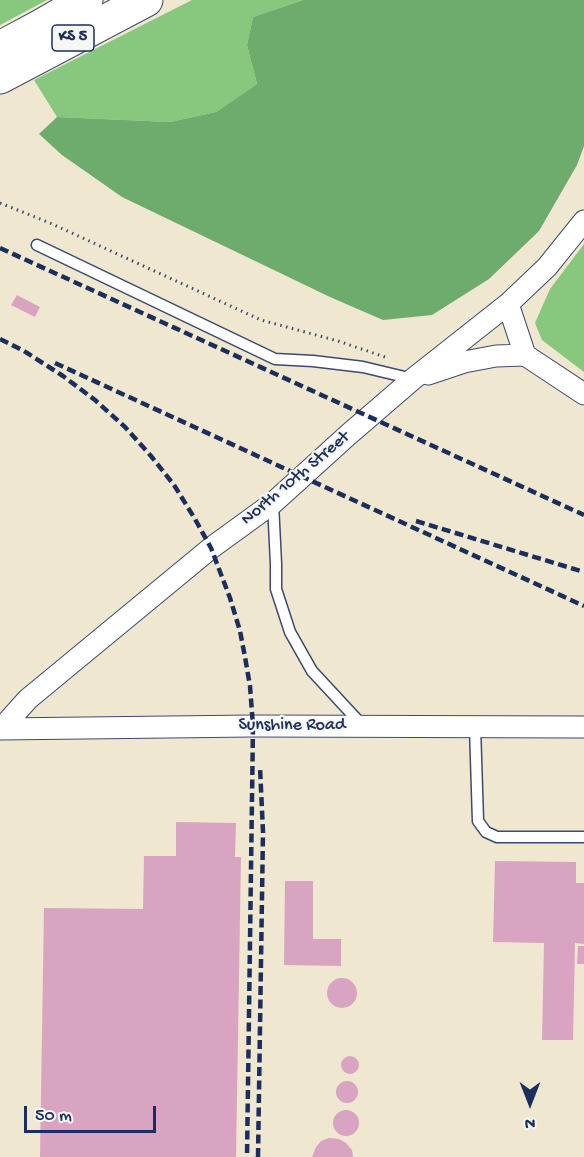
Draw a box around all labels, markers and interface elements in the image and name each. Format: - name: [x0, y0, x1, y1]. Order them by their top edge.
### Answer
- road number: KS 5: [52, 25, 94, 51]
- street label: North 10th Street: [237, 427, 355, 531]
- street label: Sunshine Road: [239, 715, 345, 737]
- north arrow: [500, 1073, 560, 1133]
- scale bar: [27, 1094, 159, 1132]
- text: 50 m: [35, 1106, 72, 1127]
- text: N: [525, 1112, 535, 1131]

